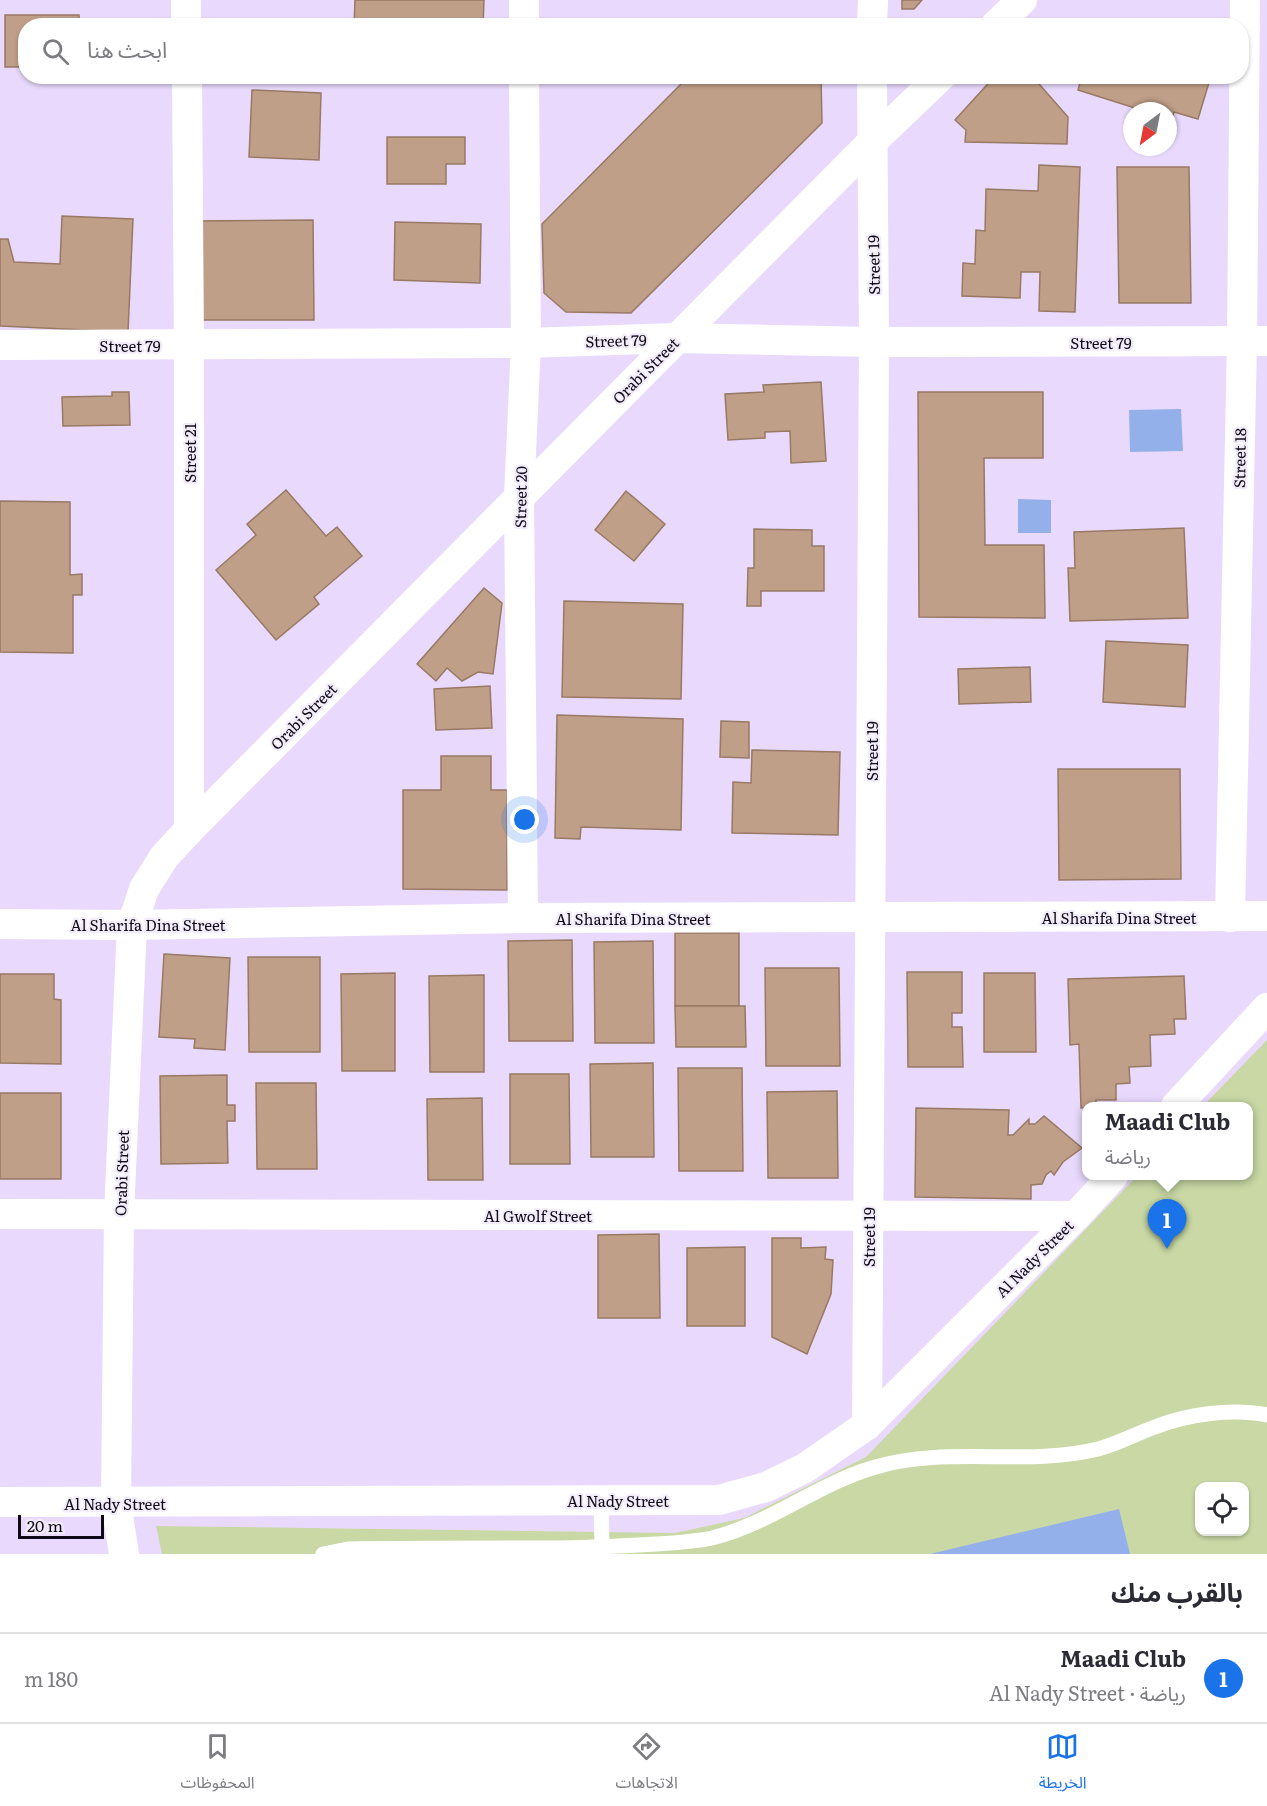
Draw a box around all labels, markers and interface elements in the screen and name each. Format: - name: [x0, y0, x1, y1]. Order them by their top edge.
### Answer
- search box: [18, 18, 1249, 84]
- text: ابحث هنا: [87, 32, 167, 65]
- icon: search: [39, 35, 72, 68]
- north arrow: [1123, 102, 1177, 156]
- street label: Street 19: [861, 235, 885, 295]
- street label: Street 79: [585, 327, 647, 353]
- street label: Orabi Street: [606, 331, 684, 409]
- street label: Street 79: [1070, 331, 1132, 354]
- street label: Street 79: [99, 334, 161, 357]
- street label: Street 21: [178, 423, 201, 483]
- street label: Street 18: [1227, 428, 1251, 488]
- street label: Street 20: [508, 465, 532, 528]
- street label: Orabi Street: [264, 677, 342, 755]
- street label: Street 19: [860, 721, 883, 781]
- your location: [510, 805, 539, 834]
- street label: Al Sharifa Dina Street: [1041, 906, 1197, 929]
- street label: Al Sharifa Dina Street: [555, 907, 711, 930]
- street label: Al Sharifa Dina Street: [70, 913, 226, 936]
- popup: [1082, 1102, 1253, 1180]
- text: Maadi Club: [1105, 1104, 1230, 1137]
- street label: Orabi Street: [108, 1130, 134, 1216]
- text: رياضة: [1105, 1140, 1151, 1170]
- pin: 1: [1148, 1200, 1186, 1249]
- street label: Al Gwolf Street: [484, 1204, 592, 1227]
- street label: Street 19: [857, 1207, 880, 1267]
- street label: Al Nady Street: [990, 1214, 1078, 1302]
- map controls: [1195, 1482, 1249, 1536]
- button: locate: [1195, 1482, 1249, 1536]
- street label: Al Nady Street: [567, 1489, 669, 1512]
- street label: Al Nady Street: [64, 1492, 166, 1515]
- scale bar: [18, 1512, 104, 1540]
- text: 20 m: [27, 1513, 63, 1537]
- text: بالقرب منك: [1111, 1571, 1243, 1610]
- text: Maadi Club: [1060, 1641, 1186, 1674]
- text: 180 m: [24, 1663, 78, 1693]
- text: 1: [1219, 1663, 1228, 1693]
- text: رياضة · Al Nady Street: [989, 1677, 1186, 1707]
- tab: المحفوظات: [180, 1730, 255, 1800]
- tab: الاتجاهات: [615, 1730, 678, 1800]
- tab: الخريطة: [1039, 1730, 1087, 1800]

